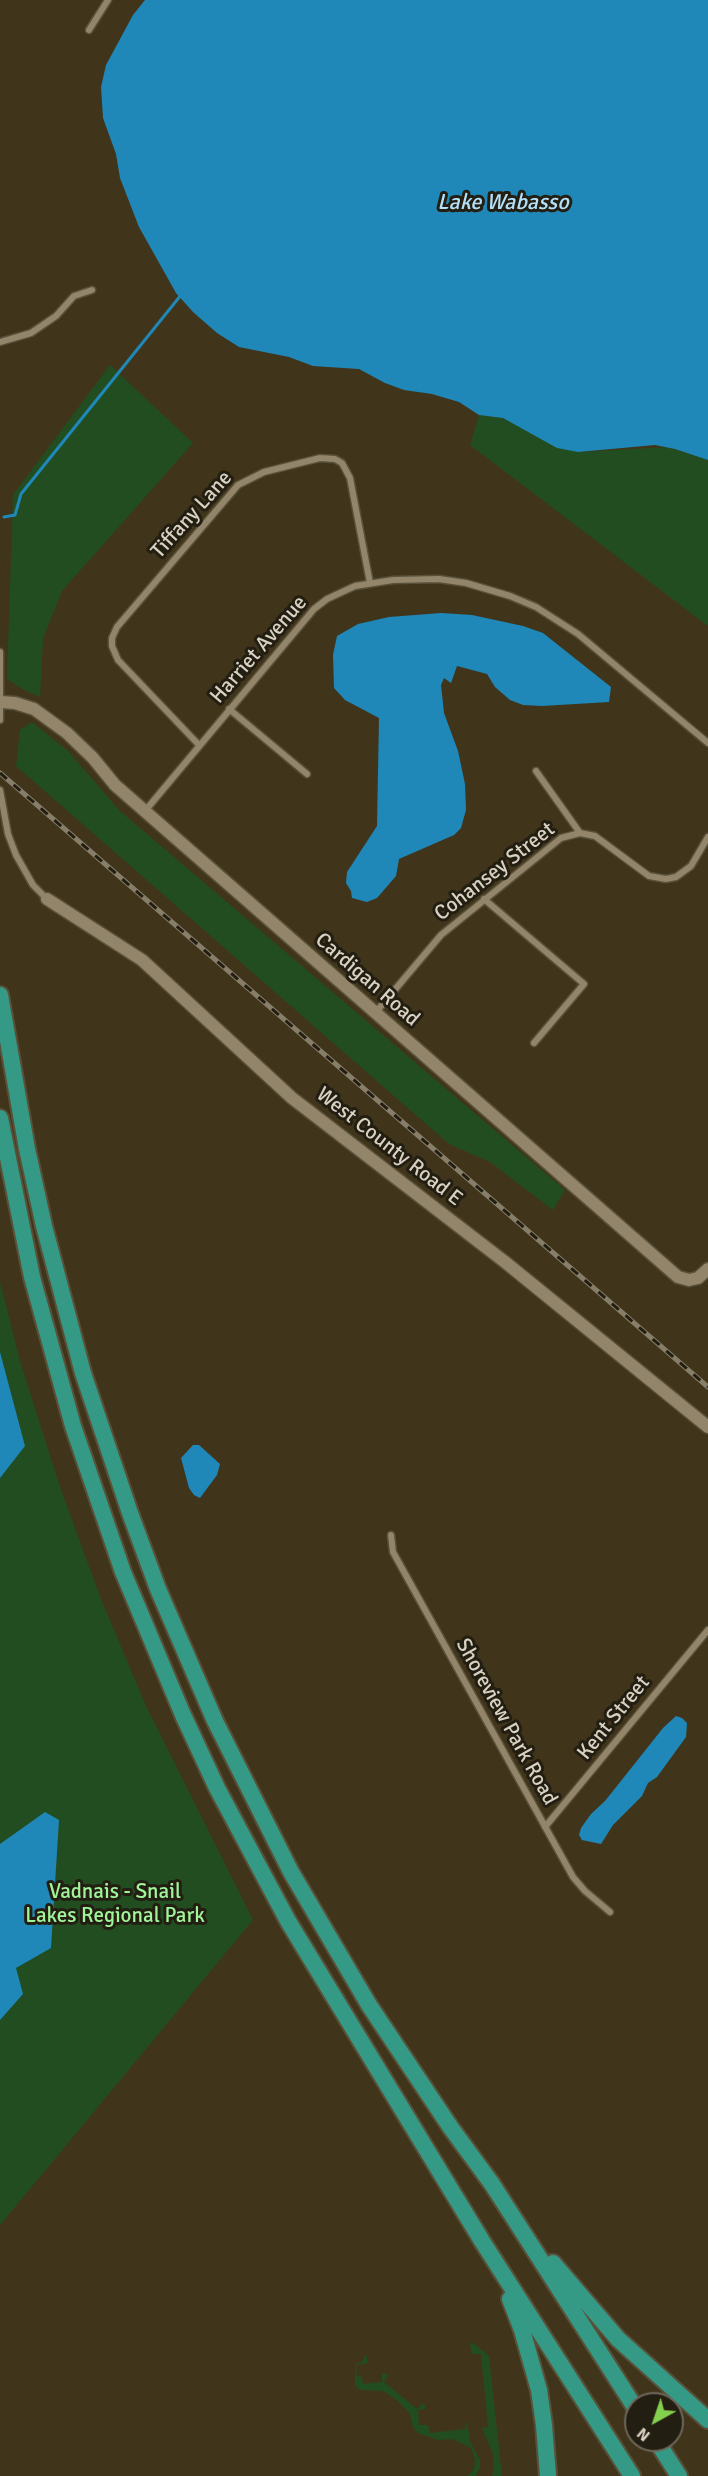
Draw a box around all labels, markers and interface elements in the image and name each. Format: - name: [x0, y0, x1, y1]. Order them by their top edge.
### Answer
- water label: Lake Wabasso: [437, 190, 569, 216]
- street label: Tiffany Lane: [146, 466, 238, 564]
- street label: Harriet Avenue: [205, 591, 313, 709]
- street label: Cohansey Street: [430, 817, 560, 927]
- street label: Cardigan Road: [310, 928, 424, 1032]
- street label: West County Road E: [311, 1082, 467, 1212]
- street label: Shoreview Park Road: [450, 1634, 562, 1810]
- street label: Kent Street: [572, 1671, 656, 1765]
- park label: Vadnais - Snail Lakes Regional Park: [25, 1879, 205, 1929]
- north arrow: [624, 2392, 684, 2452]
- text: N: [633, 2423, 654, 2446]

